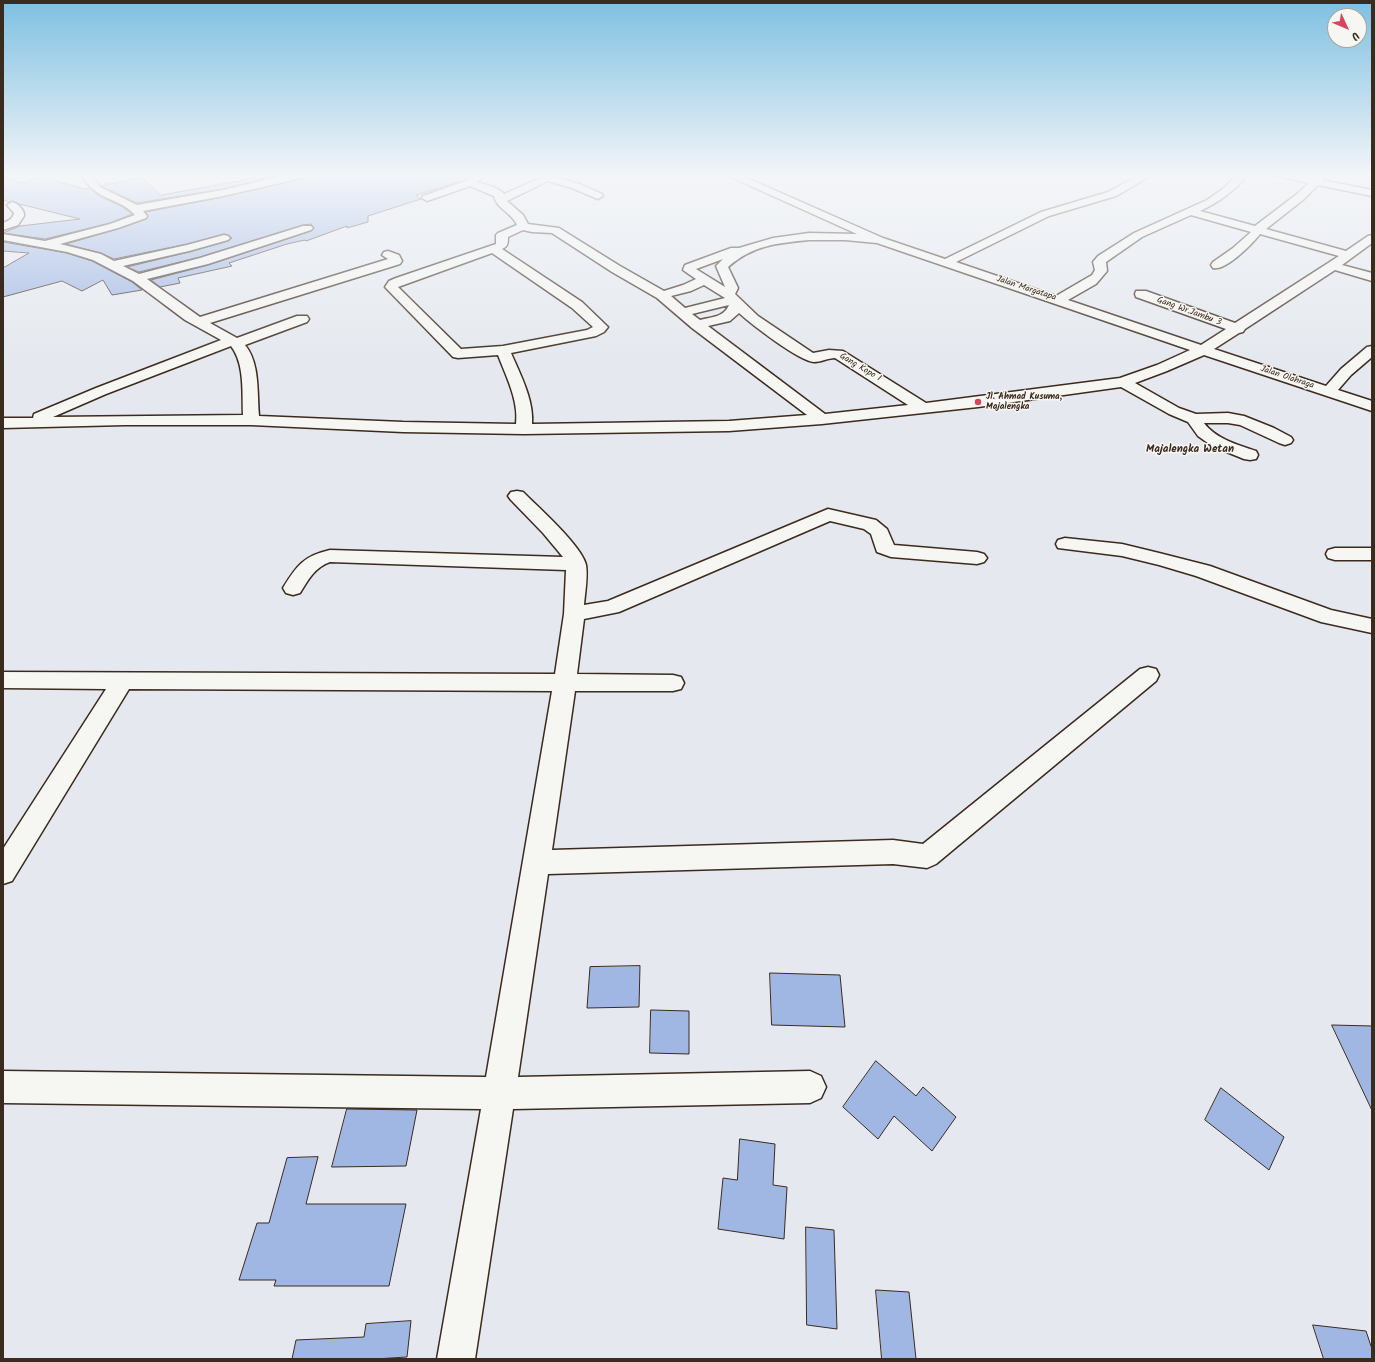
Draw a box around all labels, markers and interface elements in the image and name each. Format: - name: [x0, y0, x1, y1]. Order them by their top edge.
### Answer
- north arrow: [1327, 8, 1367, 48]
- text: U: [1346, 27, 1364, 44]
- street label: Jalan Margatapa: [995, 274, 1057, 304]
- street label: Gang Wr.Jambu 3: [1155, 295, 1223, 329]
- street label: Gang Kopo 1: [837, 351, 883, 385]
- street label: Jalan Olahraga: [1259, 364, 1315, 392]
- place label: Jl. Ahmad Kusuma, Majalengka: [986, 392, 1062, 413]
- marker: Jl. Ahmad Kusuma, Majalengka: [973, 397, 983, 407]
- district label: Majalengka Wetan: [1146, 443, 1234, 457]

